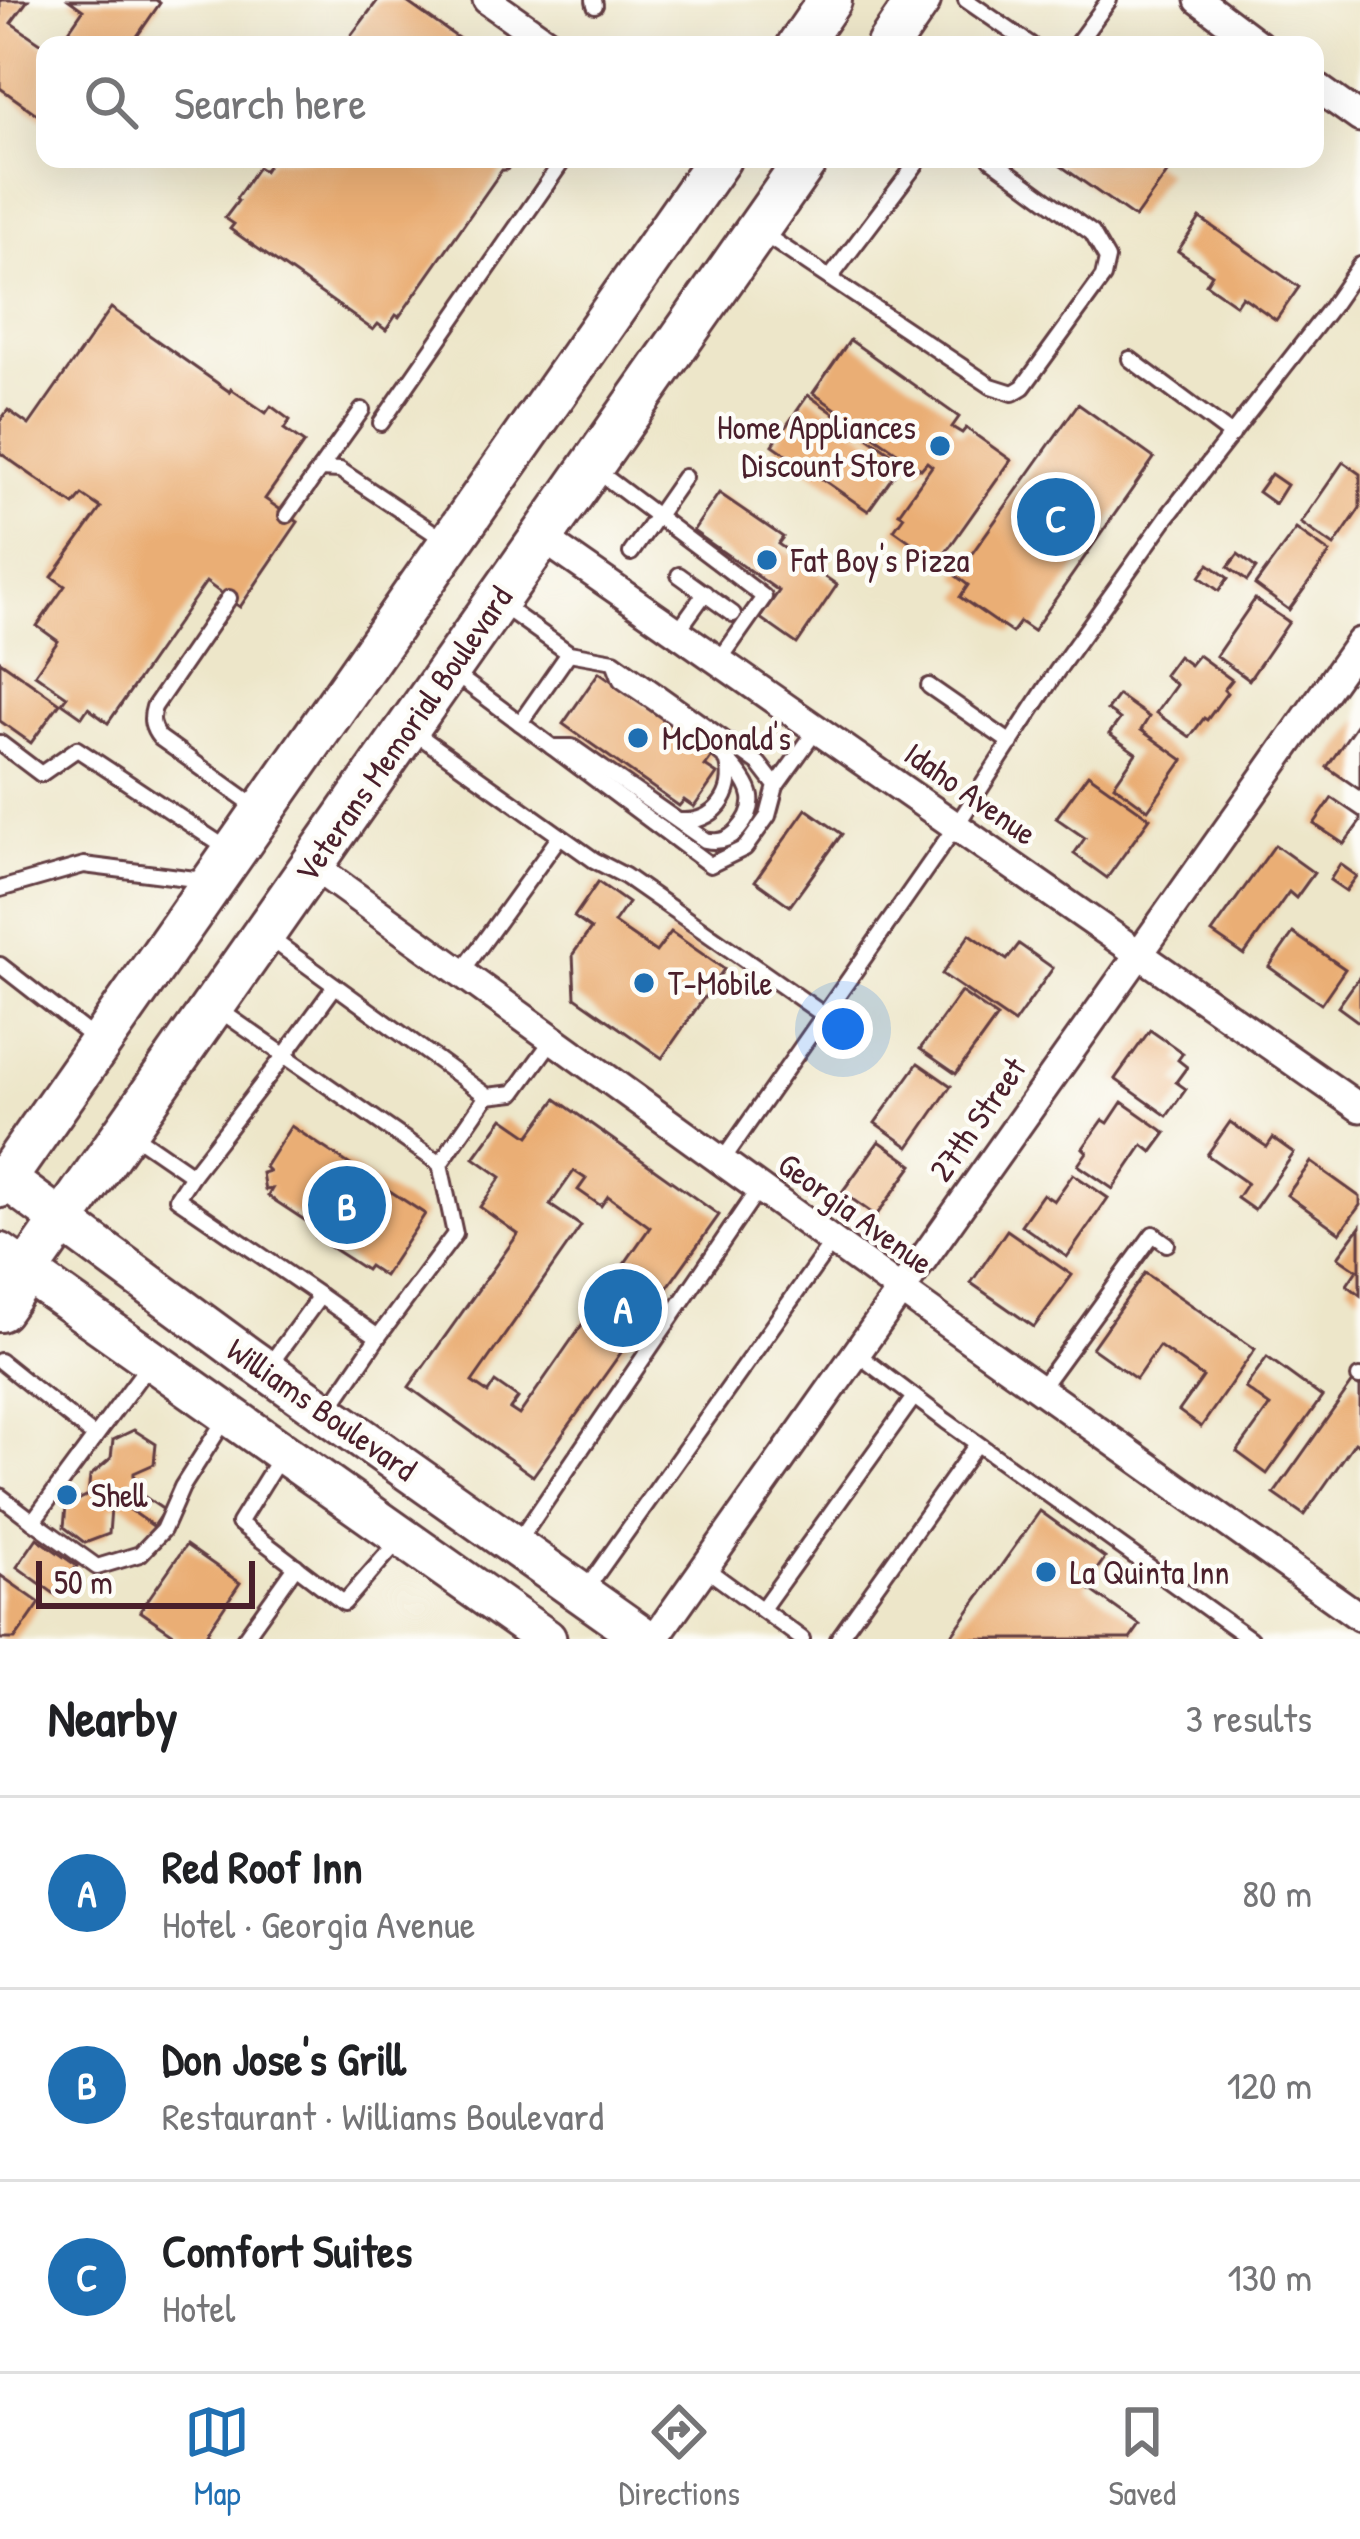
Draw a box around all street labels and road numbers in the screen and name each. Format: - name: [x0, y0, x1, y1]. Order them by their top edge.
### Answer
- street label: Veterans Memorial Boulevard: [284, 577, 522, 891]
- street label: Idaho Avenue: [896, 731, 1046, 855]
- street label: 27th Street: [918, 1048, 1036, 1190]
- street label: Georgia Avenue: [769, 1142, 942, 1285]
- street label: Williams Boulevard: [219, 1327, 426, 1491]

